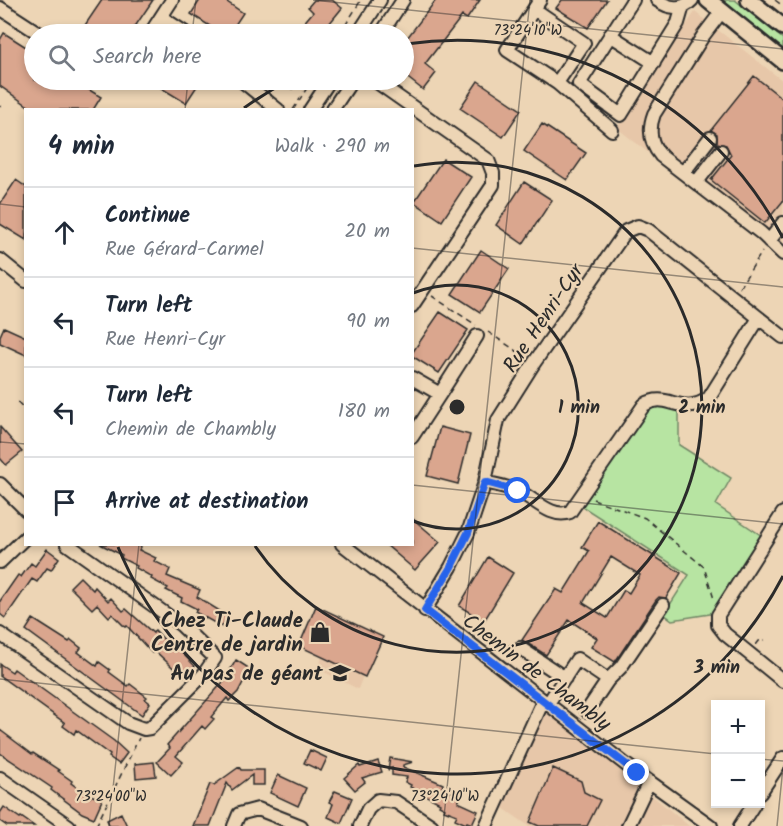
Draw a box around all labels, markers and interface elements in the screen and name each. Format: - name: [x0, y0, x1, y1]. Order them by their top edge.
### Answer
- text: 73°24'10"W: [494, 19, 563, 43]
- search box: [24, 24, 414, 90]
- text: Search here: [93, 40, 201, 75]
- icon: search: [45, 41, 78, 74]
- text: 4 min: [48, 126, 115, 168]
- text: Walk · 290 m: [275, 131, 390, 163]
- text: Continue: [105, 199, 190, 234]
- icon: ahead: [48, 216, 81, 249]
- text: 20 m: [344, 216, 390, 248]
- text: Rue Gérard-Carmel: [105, 234, 264, 266]
- street label: Rue Henri-Cyr: [495, 257, 594, 380]
- text: Turn left: [105, 289, 192, 324]
- icon: left: [48, 306, 81, 339]
- text: 90 m: [346, 306, 390, 338]
- text: Rue Henri-Cyr: [105, 324, 225, 356]
- text: Turn left: [105, 379, 192, 414]
- text: 1 min: [558, 394, 600, 423]
- text: 2 min: [679, 394, 725, 423]
- icon: left: [48, 396, 81, 429]
- text: 180 m: [338, 396, 390, 428]
- centre of rings: [447, 397, 467, 417]
- text: Chemin de Chambly: [105, 414, 276, 446]
- route start: [504, 477, 530, 503]
- text: Arrive at destination: [105, 485, 308, 520]
- icon: arrive: [48, 486, 81, 519]
- place label: Chez Ti-Claude Centre de jardin: [151, 605, 303, 662]
- street label: Chemin de Chambly: [455, 606, 618, 740]
- shop icon: Chez Ti-Claude Centre de jardin: [308, 620, 332, 644]
- text: 3 min: [693, 654, 740, 683]
- place label: Au pas de géant: [170, 658, 324, 691]
- school or university icon: Au pas de géant: [328, 661, 352, 685]
- map controls: [711, 700, 765, 808]
- button: +: [711, 700, 765, 754]
- button: −: [711, 754, 765, 808]
- route end: [623, 759, 649, 785]
- text: 73°24'00"W: [75, 785, 147, 809]
- text: 73°24'10"W: [411, 785, 480, 809]

